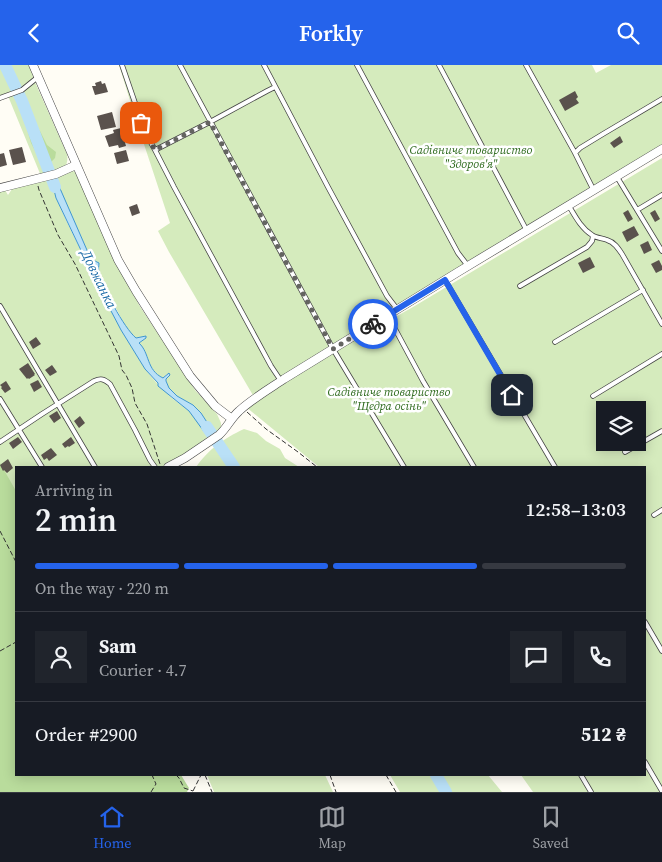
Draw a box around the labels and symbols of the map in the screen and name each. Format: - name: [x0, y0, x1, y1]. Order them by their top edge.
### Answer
- pin: [120, 102, 162, 144]
- park label: Садівниче товариство "Здоров'я": [410, 142, 533, 172]
- water label: Довжанка: [76, 245, 122, 312]
- courier: [348, 299, 398, 349]
- pin: [491, 374, 533, 416]
- park label: Садівниче товариство "Щедра осінь": [328, 384, 451, 414]

